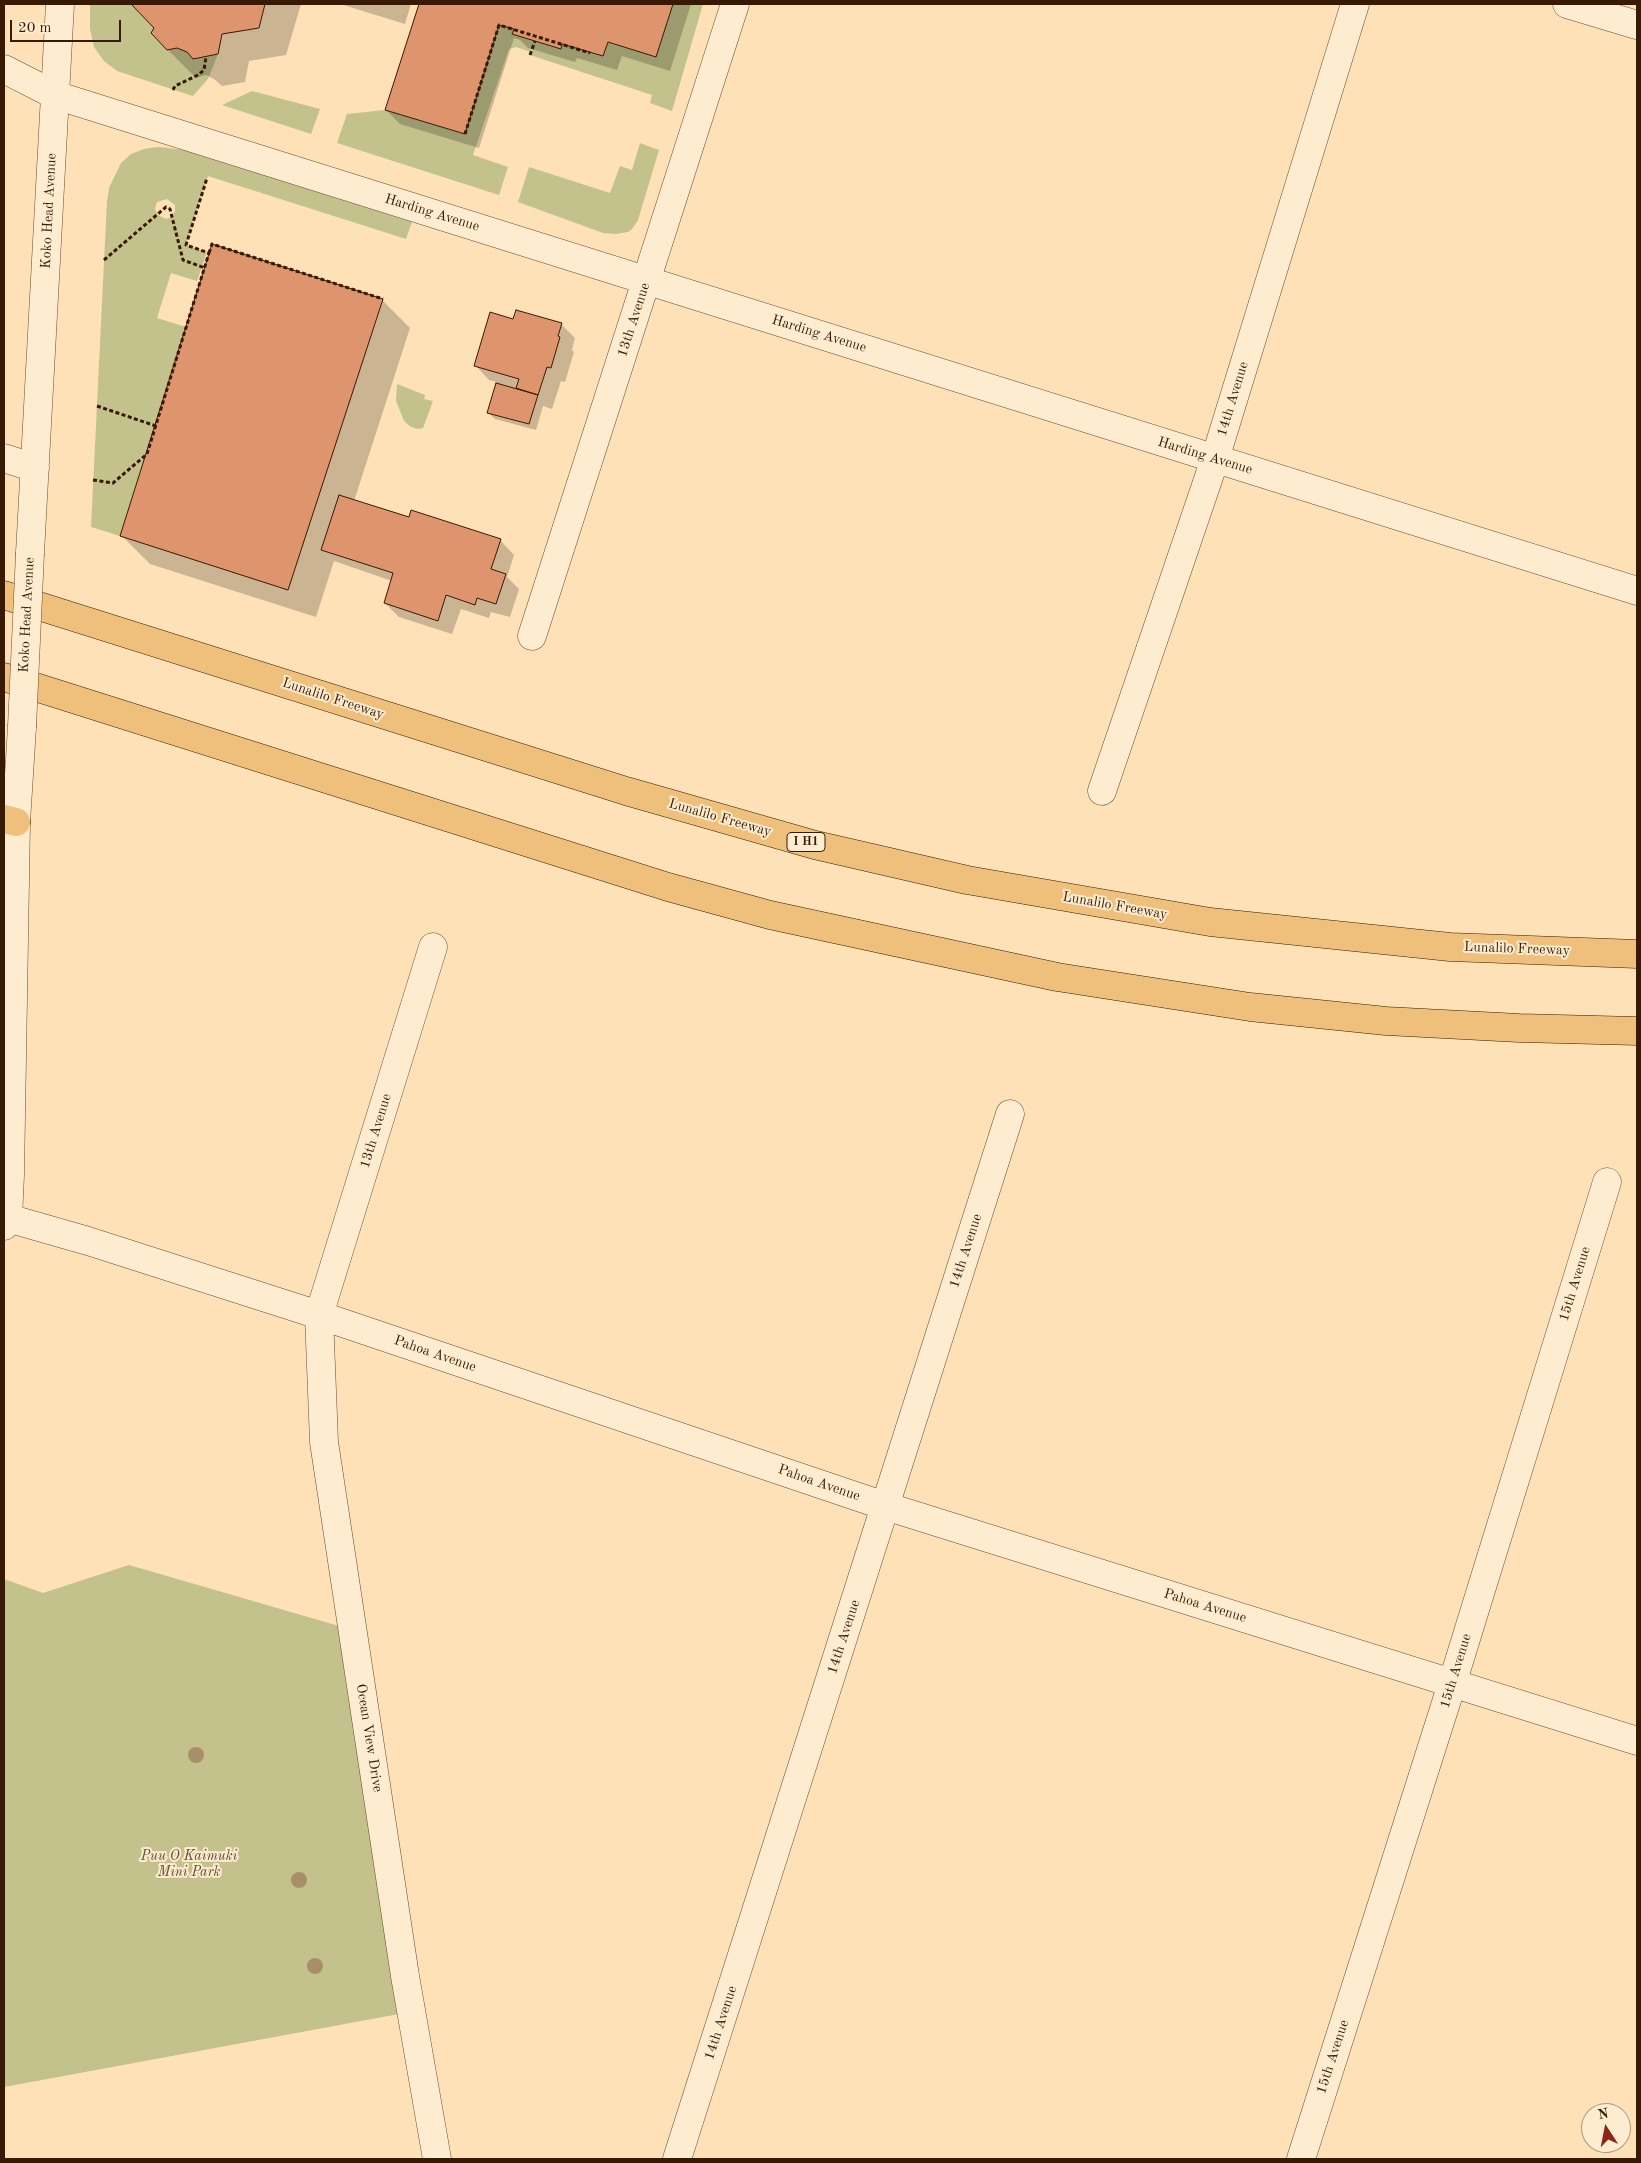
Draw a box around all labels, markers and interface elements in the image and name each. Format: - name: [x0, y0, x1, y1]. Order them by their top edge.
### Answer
- scale bar: [12, 10, 124, 42]
- text: 20 m: [18, 21, 52, 36]
- street label: Koko Head Avenue: [38, 153, 60, 269]
- street label: Harding Avenue: [383, 191, 481, 235]
- street label: 13th Avenue: [614, 281, 654, 359]
- street label: Harding Avenue: [770, 312, 868, 356]
- street label: 14th Avenue: [1214, 360, 1252, 438]
- street label: Harding Avenue: [1156, 434, 1254, 478]
- street label: Koko Head Avenue: [16, 557, 38, 673]
- street label: Lunalilo Freeway: [280, 675, 386, 723]
- street label: Lunalilo Freeway: [667, 795, 773, 841]
- road number: I H1: [787, 832, 825, 852]
- street label: Lunalilo Freeway: [1061, 889, 1169, 923]
- street label: Lunalilo Freeway: [1464, 939, 1570, 959]
- street label: 13th Avenue: [357, 1092, 395, 1170]
- street label: 14th Avenue: [946, 1212, 986, 1290]
- street label: 15th Avenue: [1556, 1245, 1594, 1323]
- street label: Pahoa Avenue: [392, 1332, 478, 1376]
- street label: Pahoa Avenue: [776, 1461, 862, 1505]
- street label: Pahoa Avenue: [1162, 1585, 1248, 1627]
- street label: 14th Avenue: [824, 1598, 864, 1676]
- street label: 15th Avenue: [1437, 1632, 1475, 1710]
- street label: Ocean View Drive: [352, 1683, 386, 1793]
- park label: Puu O Kaimuki Mini Park: [141, 1848, 237, 1880]
- street label: 14th Avenue: [701, 1984, 741, 2062]
- street label: 15th Avenue: [1313, 2018, 1353, 2096]
- north arrow: [1581, 2103, 1631, 2153]
- text: N: [1597, 2106, 1610, 2122]

